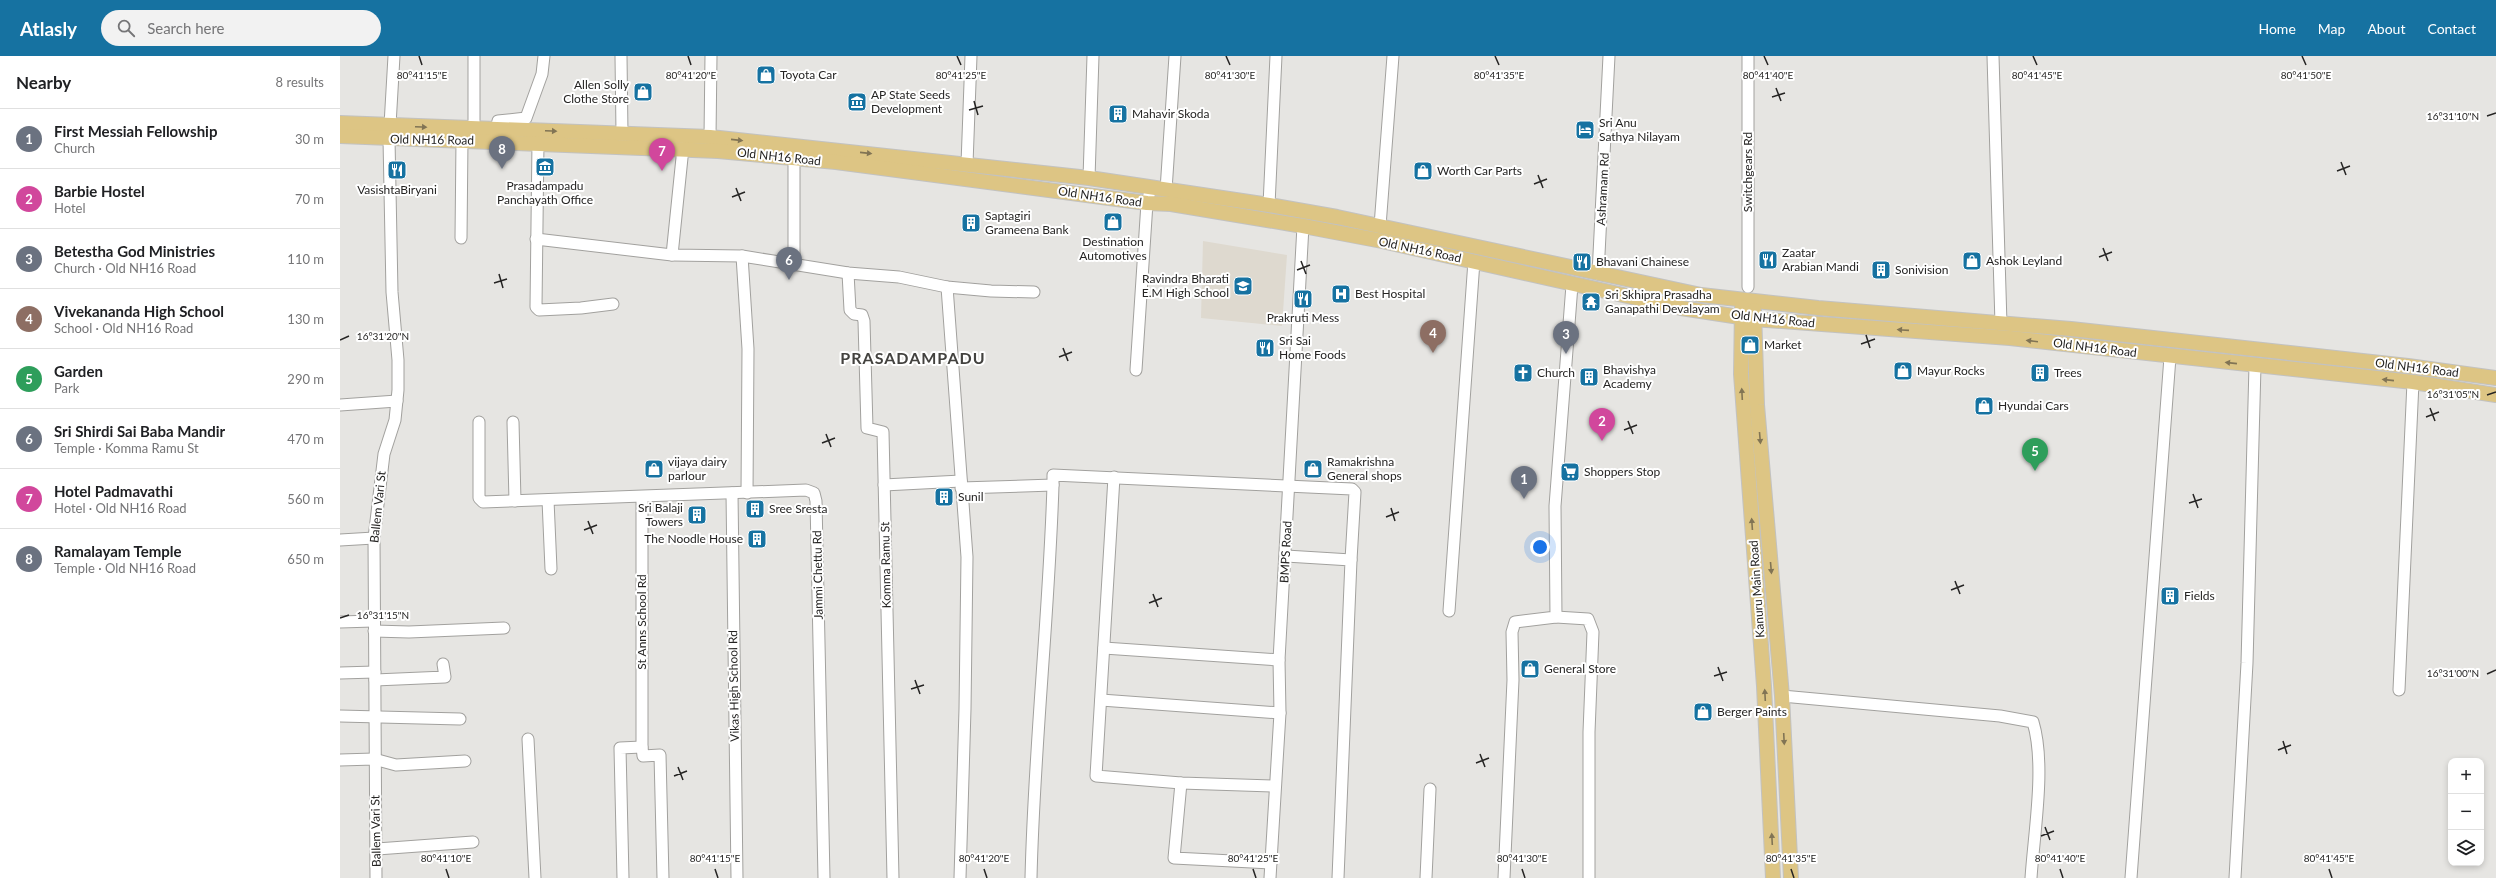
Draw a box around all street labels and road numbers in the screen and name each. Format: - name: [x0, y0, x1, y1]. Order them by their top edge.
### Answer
- street label: Old NH16 Road: [390, 131, 474, 148]
- street label: Switchgears Rd: [1740, 132, 1755, 212]
- street label: Old NH16 Road: [736, 145, 822, 168]
- street label: Ashramam Rd: [1593, 152, 1612, 226]
- street label: Old NH16 Road: [1057, 183, 1143, 210]
- street label: Old NH16 Road: [1377, 233, 1463, 266]
- street label: Old NH16 Road: [1730, 307, 1816, 330]
- street label: Old NH16 Road: [2052, 335, 2138, 360]
- street label: Old NH16 Road: [2374, 355, 2460, 380]
- street label: Ballem Vari St: [366, 470, 389, 544]
- street label: BMPS Road: [1276, 520, 1295, 583]
- street label: Komma Ramu St: [877, 521, 894, 608]
- street label: Jammi Chettu Rd: [809, 530, 826, 620]
- street label: Kanuru Main Road: [1746, 540, 1767, 638]
- street label: St Anns School Rd: [634, 574, 649, 670]
- street label: Vikas High School Rd: [725, 630, 742, 742]
- street label: Ballem Vari St: [367, 794, 384, 867]

